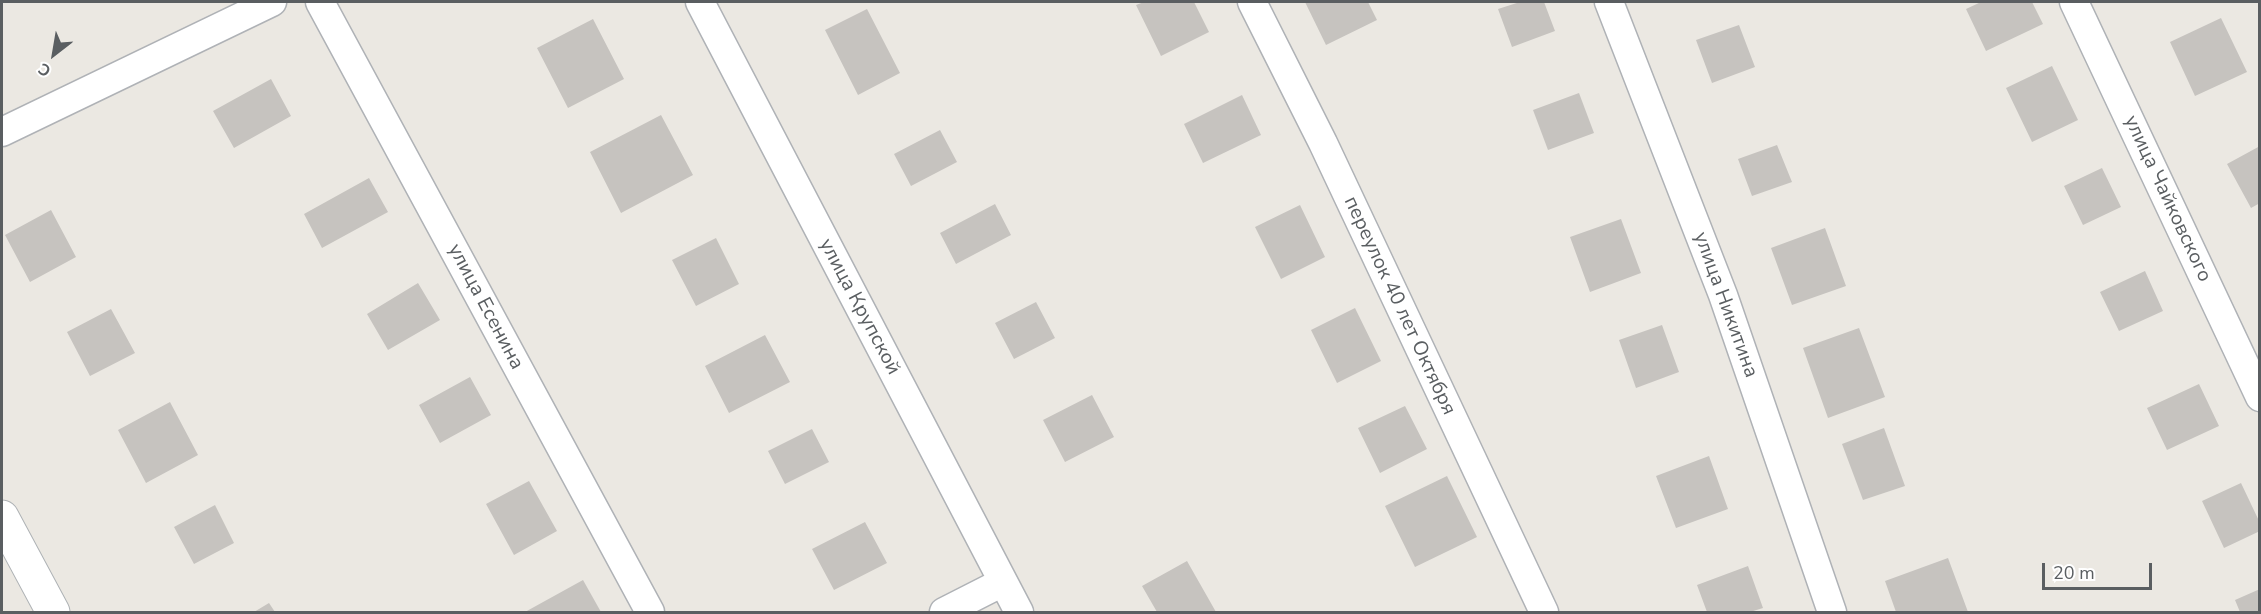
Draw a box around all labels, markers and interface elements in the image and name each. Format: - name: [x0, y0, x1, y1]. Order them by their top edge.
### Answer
- north arrow: [24, 24, 84, 84]
- text: С: [34, 57, 55, 82]
- street label: улица Чайковского: [2118, 112, 2216, 286]
- street label: переулок 40 лет Октября: [1338, 193, 1460, 419]
- street label: улица Никитина: [1688, 229, 1762, 381]
- street label: улица Крупской: [813, 235, 905, 379]
- street label: улица Есенина: [442, 240, 528, 374]
- scale bar: [2045, 551, 2154, 589]
- text: 20 m: [2053, 561, 2095, 585]

